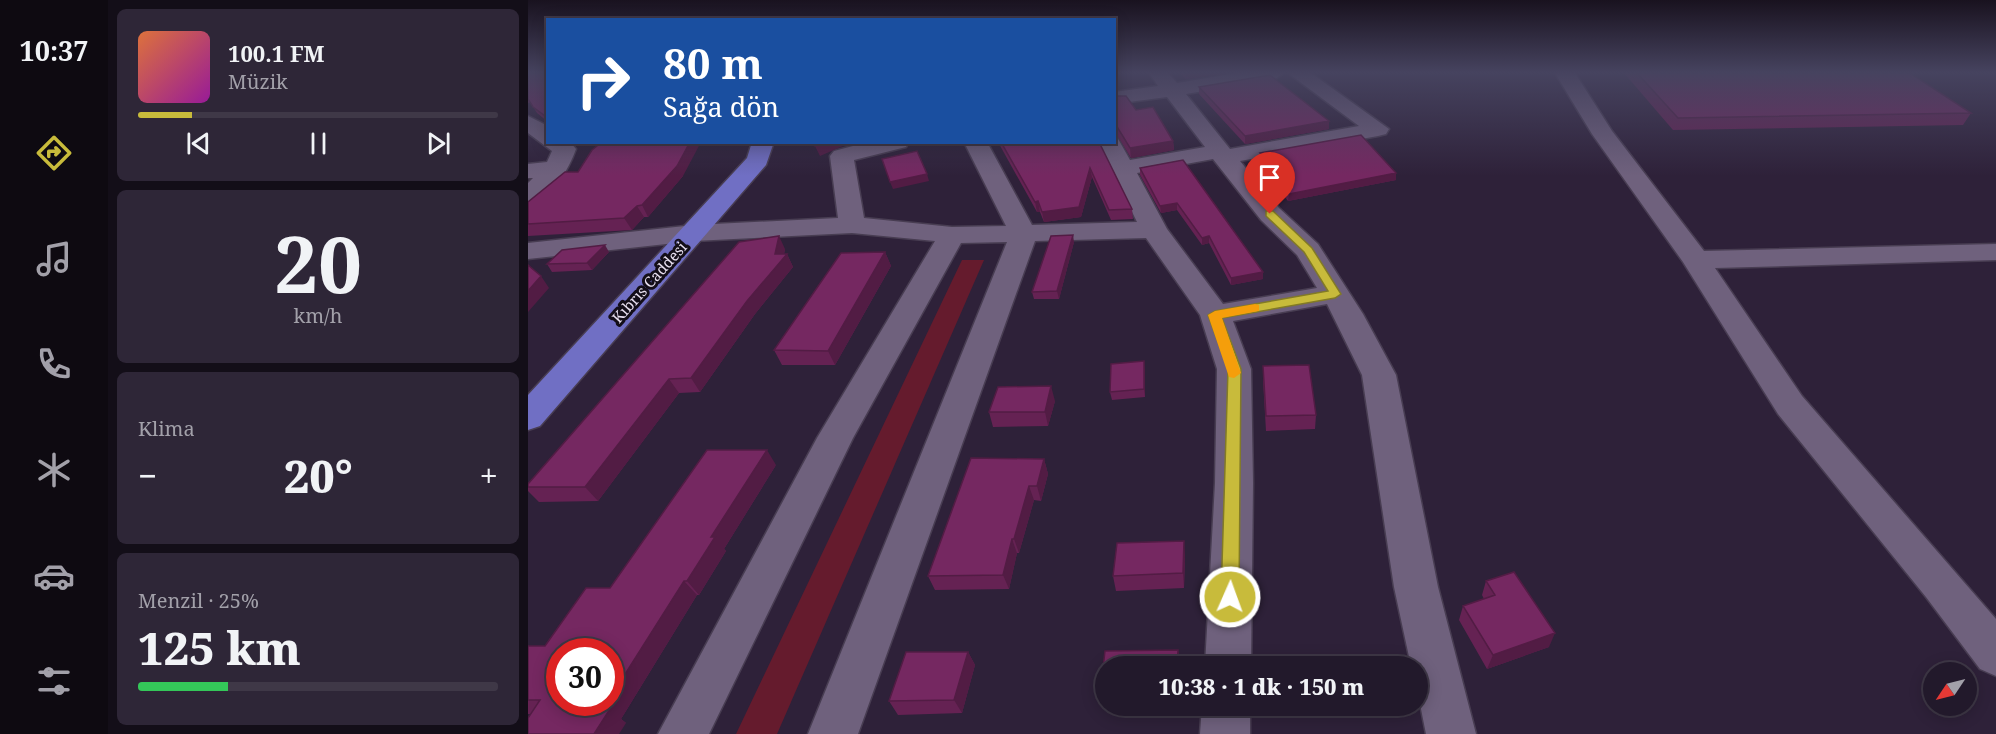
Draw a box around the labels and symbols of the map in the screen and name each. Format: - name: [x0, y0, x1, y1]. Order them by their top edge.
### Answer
- pin: [1244, 152, 1295, 214]
- street label: Kıbrıs Caddesi: [607, 237, 691, 327]
- position arrow: [1198, 565, 1262, 629]
- speed limit sign: 30: [546, 638, 624, 716]
- north arrow: [1923, 662, 1977, 716]

